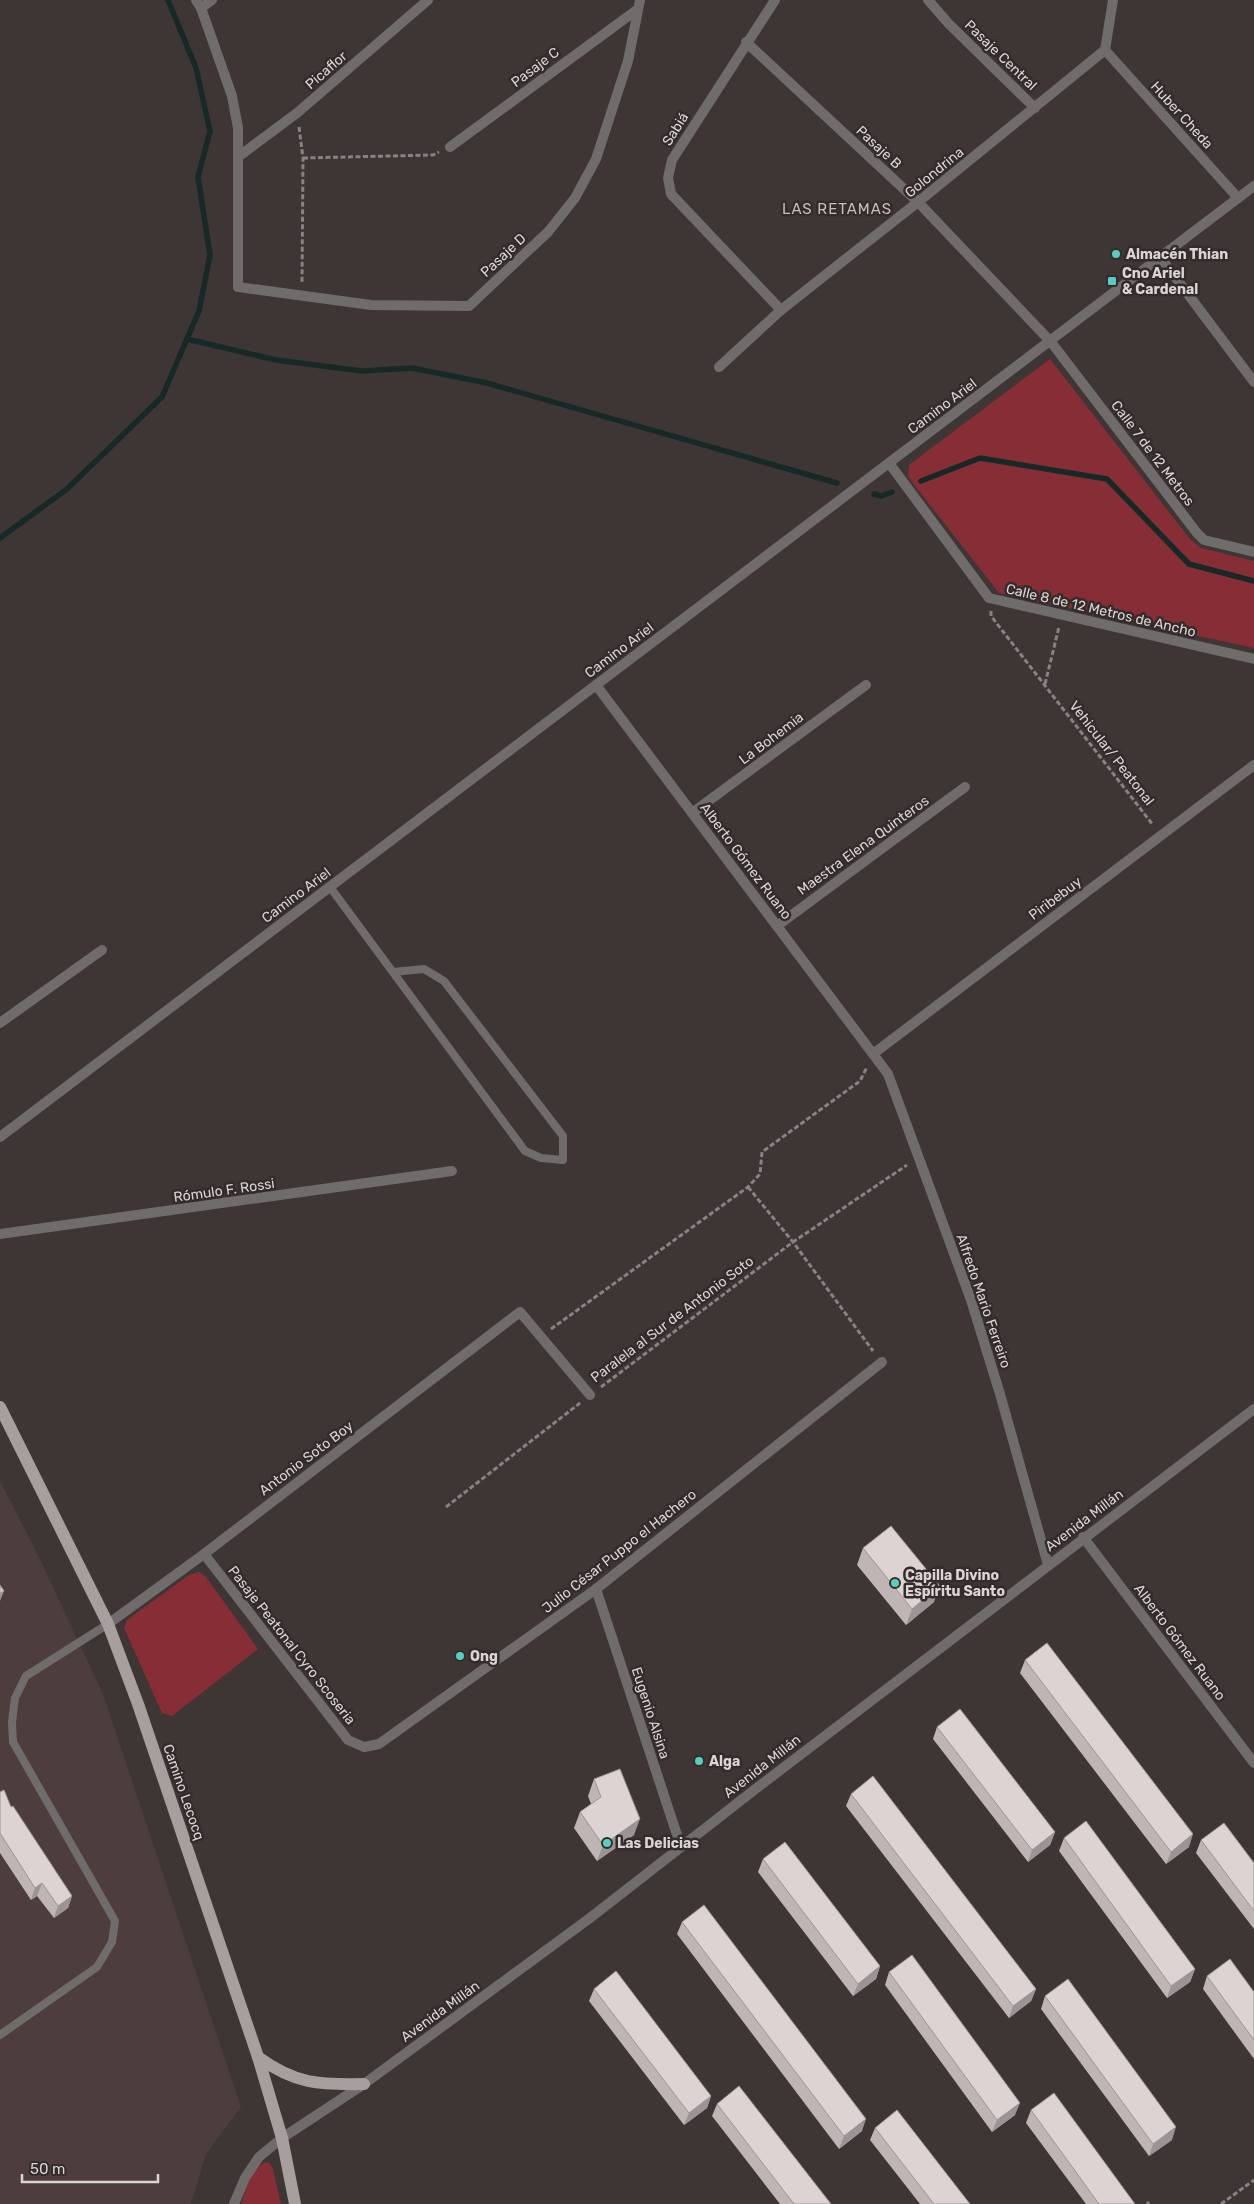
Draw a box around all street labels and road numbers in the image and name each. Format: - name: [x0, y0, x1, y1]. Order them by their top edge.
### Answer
- street label: Pasaje Central: [961, 17, 1040, 94]
- street label: Pasaje C: [508, 44, 563, 91]
- street label: Picaflor: [302, 47, 351, 93]
- street label: Huber Cheda: [1147, 78, 1216, 153]
- street label: Sabiá: [659, 110, 692, 149]
- street label: Pasaje B: [852, 122, 905, 173]
- street label: Golondrina: [901, 144, 967, 201]
- street label: Pasaje D: [477, 230, 530, 281]
- street label: Camino Ariel: [905, 375, 980, 438]
- street label: Calle 7 de 12 Metros: [1107, 397, 1198, 509]
- street label: Calle 8 de 12 Metros de Ancho: [1004, 580, 1197, 641]
- street label: Camino Ariel: [582, 619, 657, 682]
- street label: Vehicular/ Peatonal: [1066, 698, 1158, 809]
- street label: La Bohemia: [736, 709, 807, 768]
- street label: Maestra Elena Quinteros: [794, 792, 932, 899]
- street label: Alberto Gómez Ruano: [696, 800, 795, 923]
- street label: Camino Ariel: [259, 864, 334, 927]
- street label: Piribebuy: [1026, 873, 1085, 924]
- street label: Rómulo F. Rossi: [172, 1175, 276, 1206]
- street label: Alfredo Mario Ferreiro: [953, 1232, 1014, 1371]
- street label: Paralela al Sur de Antonio Soto: [588, 1253, 757, 1386]
- street label: Antonio Soto Boy: [256, 1417, 357, 1499]
- street label: Julio César Puppo el Hachero: [539, 1486, 700, 1617]
- street label: Avenida Millán: [1042, 1486, 1127, 1555]
- street label: Pasaje Peatonal Cyro Scoseria: [224, 1562, 359, 1728]
- street label: Alberto Gómez Ruano: [1130, 1581, 1229, 1704]
- street label: Eugenio Alsina: [628, 1665, 673, 1761]
- street label: Avenida Millán: [720, 1731, 804, 1802]
- street label: Camino Lecocq: [159, 1742, 208, 1842]
- street label: Avenida Millán: [398, 1977, 483, 2046]

